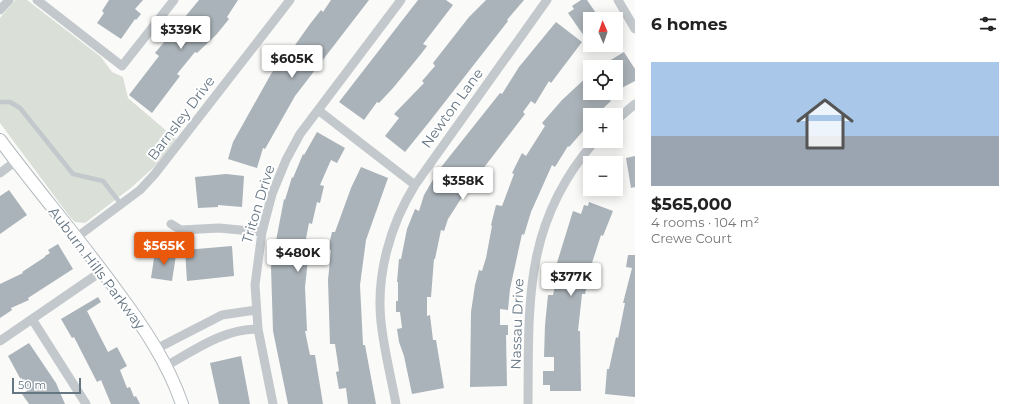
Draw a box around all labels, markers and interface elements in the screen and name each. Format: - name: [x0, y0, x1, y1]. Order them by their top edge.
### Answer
- north arrow: [583, 12, 623, 52]
- map controls: [583, 12, 623, 196]
- icon: filters: [977, 13, 999, 35]
- text: 6 homes: [651, 14, 727, 34]
- pin: $339K: [153, 16, 209, 50]
- text: $339K: [160, 21, 202, 37]
- pin: $605K: [264, 45, 320, 79]
- text: $605K: [271, 50, 313, 66]
- button: locate: [583, 60, 623, 100]
- street label: Newton Lane: [417, 65, 487, 151]
- street label: Barnsley Drive: [144, 72, 218, 164]
- icon: home: [789, 88, 861, 160]
- button: +: [583, 108, 623, 148]
- button: −: [583, 156, 623, 196]
- street label: Triton Drive: [238, 163, 278, 245]
- pin: $358K: [435, 167, 491, 201]
- text: $358K: [442, 172, 484, 188]
- text: $565,000: [651, 194, 732, 214]
- street label: Auburn Hills Parkway: [45, 203, 149, 333]
- text: 4 rooms · 104 m²: [651, 214, 759, 230]
- text: Crewe Court: [651, 230, 732, 246]
- pin: $565K: [136, 232, 192, 266]
- text: $565K: [143, 237, 185, 253]
- pin: $480K: [270, 239, 326, 273]
- text: $480K: [276, 244, 320, 260]
- pin: $377K: [543, 263, 599, 297]
- text: $377K: [550, 268, 592, 284]
- street label: Nassau Drive: [506, 278, 528, 370]
- scale bar: [12, 376, 81, 395]
- text: 50 m: [18, 378, 46, 392]

